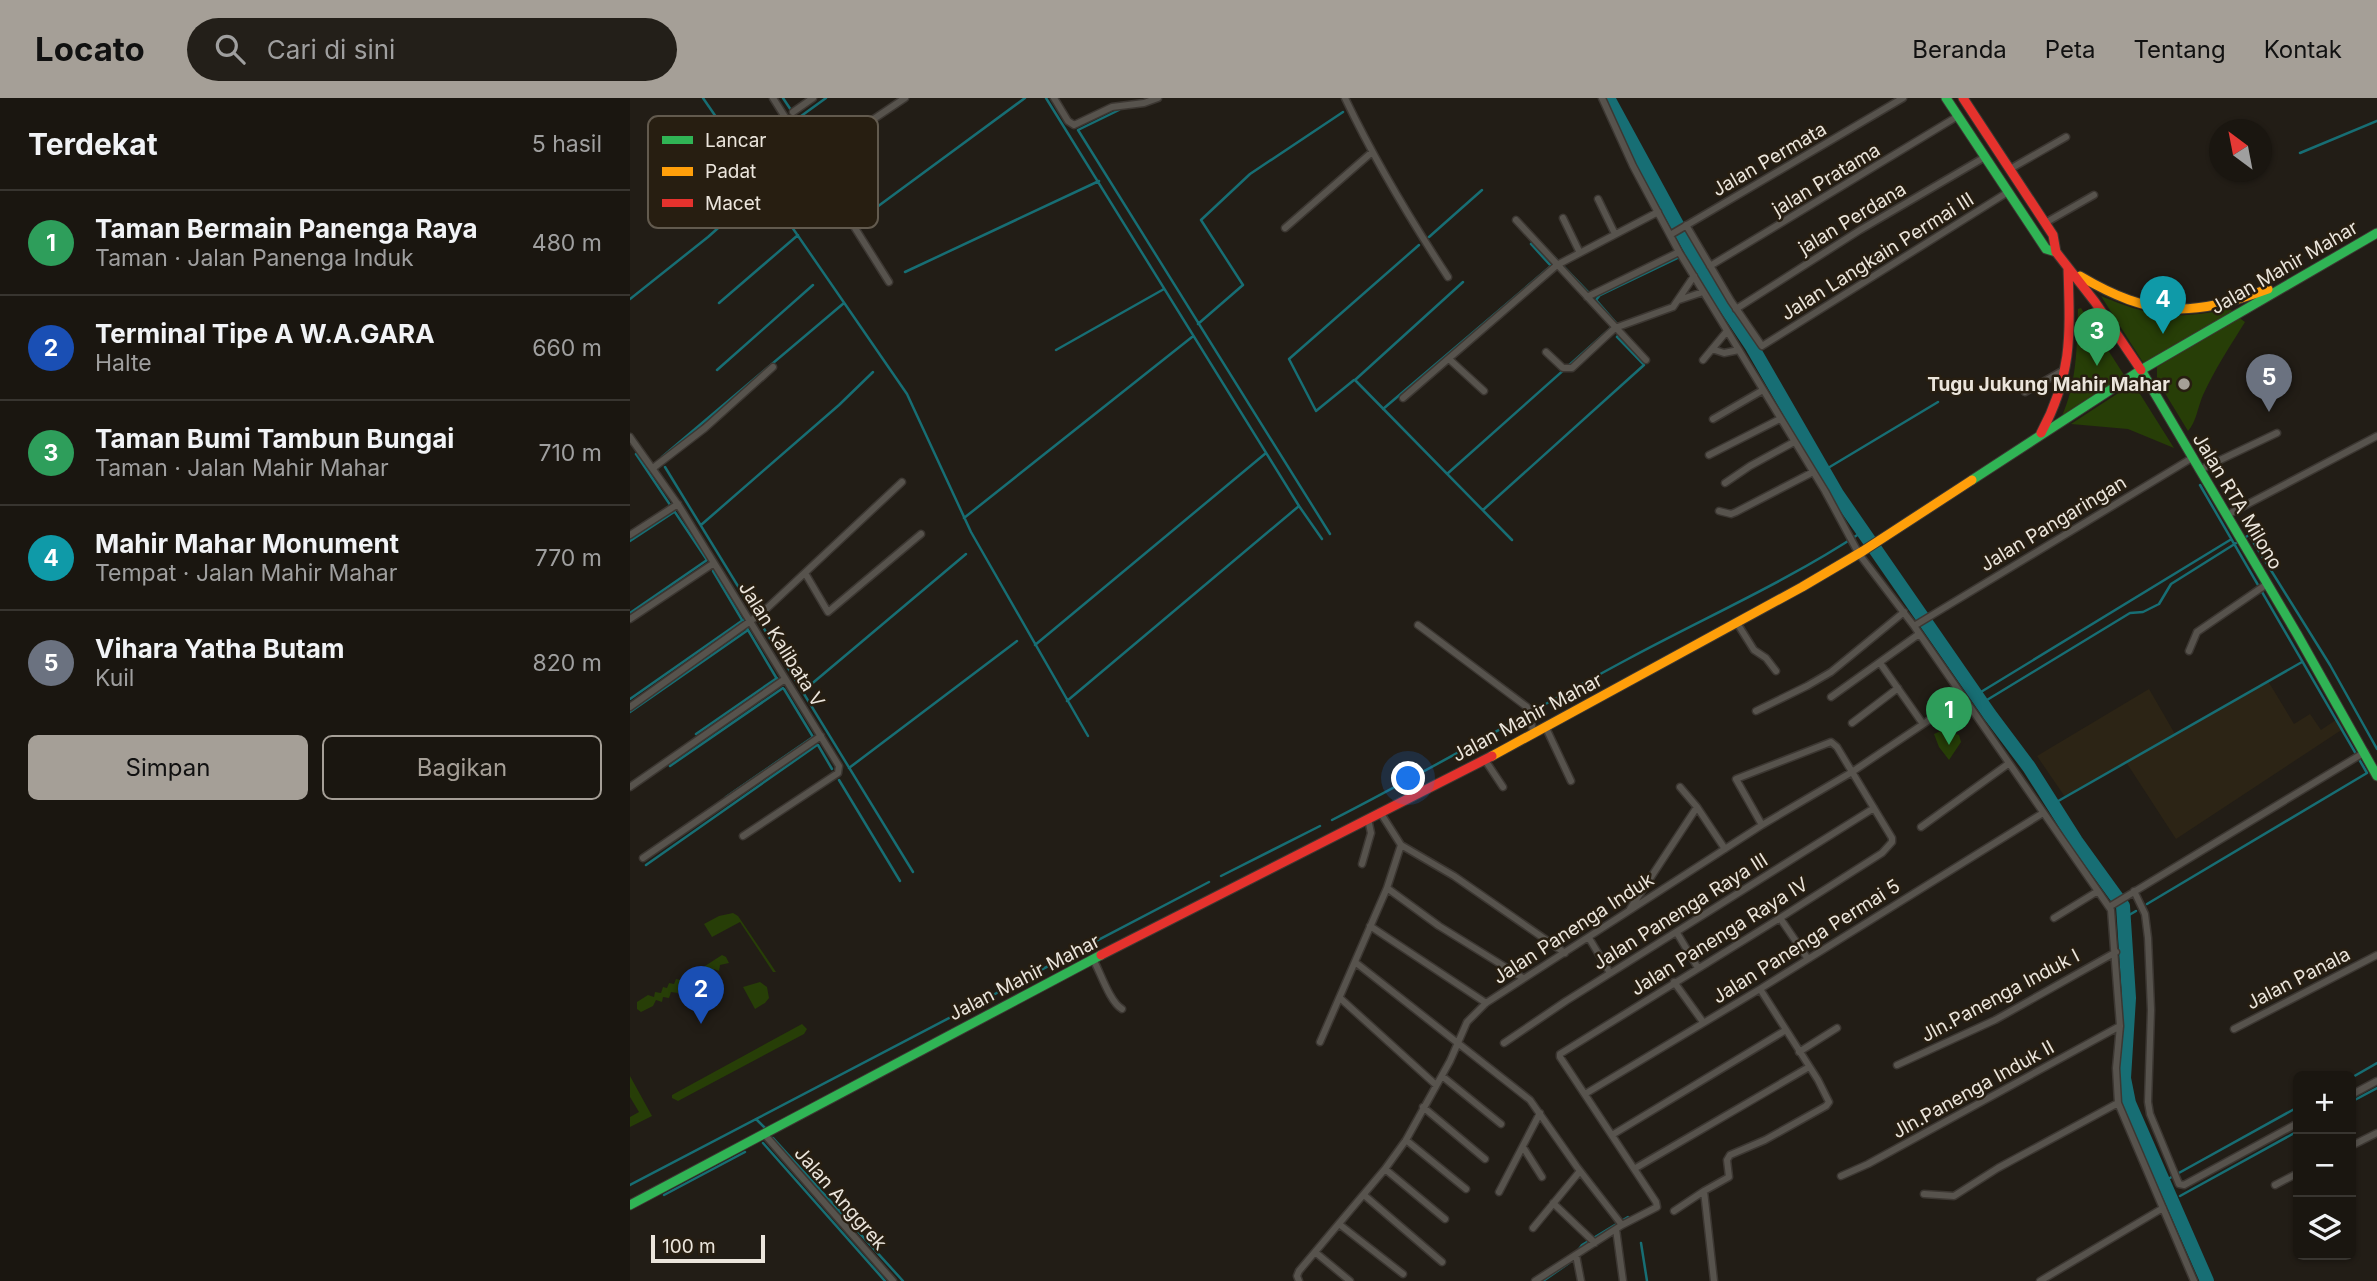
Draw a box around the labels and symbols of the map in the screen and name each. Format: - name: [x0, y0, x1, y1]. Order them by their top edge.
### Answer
- legend: [648, 116, 878, 228]
- street label: Jalan Permata: [1708, 117, 1831, 201]
- north arrow: [2209, 119, 2272, 182]
- text: Lancar: [705, 129, 767, 152]
- street label: jalan Pratama: [1767, 138, 1884, 221]
- text: Padat: [705, 160, 756, 183]
- street label: jalan Perdana: [1794, 177, 1910, 260]
- street label: Jalan Langkain Permai III: [1777, 188, 1978, 325]
- text: Macet: [705, 192, 761, 215]
- street label: Jalan Mahir Mahar: [2206, 216, 2362, 319]
- pin: 4: [2140, 276, 2186, 334]
- pin: 3: [2074, 308, 2120, 366]
- pin: 5: [2246, 354, 2292, 412]
- place label: Tugu Jukung Mahir Mahar: [1927, 373, 2170, 396]
- marker: Tugu Jukung Mahir Mahar: [2176, 376, 2192, 392]
- street label: Jalan RTA Milono: [2188, 429, 2287, 574]
- street label: Jalan Pangaringan: [1976, 471, 2131, 576]
- street label: Jalan Kalibata V: [734, 577, 829, 711]
- street label: Jalan Mahir Mahar: [1448, 668, 1606, 767]
- pin: 1: [1926, 687, 1972, 745]
- your location: [1391, 761, 1425, 795]
- street label: Jalan Panenga Raya III: [1589, 848, 1772, 975]
- street label: Jalan Panenga Induk: [1489, 868, 1658, 989]
- street label: Jalan Panenga Raya IV: [1626, 872, 1812, 1000]
- street label: Jalan Panenga Permai 5: [1708, 874, 1904, 1009]
- street label: Jalan Mahir Mahar: [945, 929, 1104, 1025]
- street label: Jalan Panala: [2243, 942, 2354, 1014]
- street label: Jln.Panenga Induk I: [1917, 944, 2083, 1047]
- pin: 2: [678, 966, 724, 1024]
- street label: Jln.Panenga Induk II: [1888, 1035, 2058, 1143]
- street label: Jalan Anggrek: [790, 1142, 892, 1255]
- scale bar: [651, 1232, 765, 1264]

